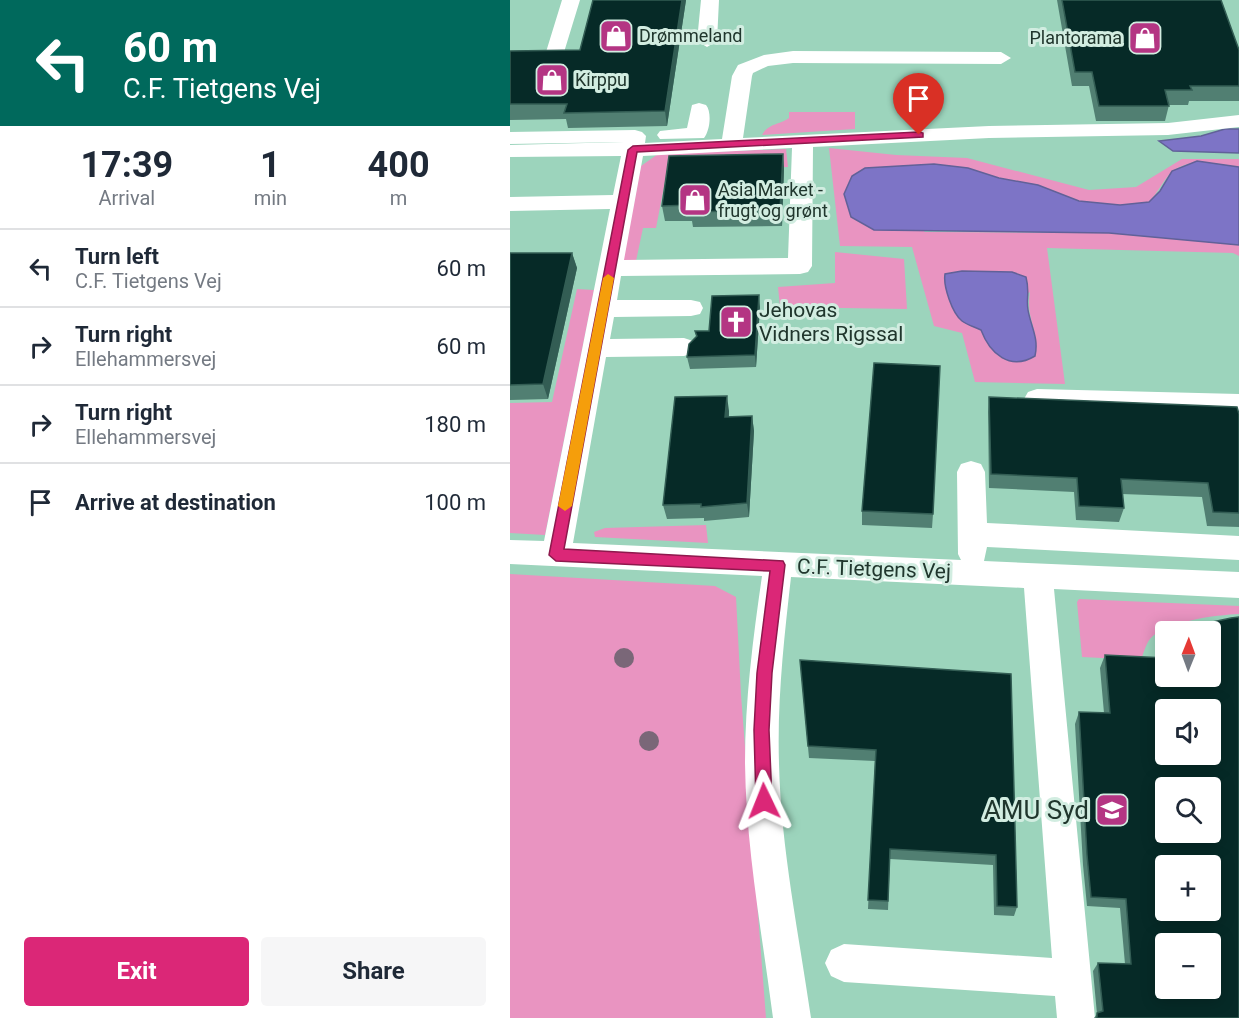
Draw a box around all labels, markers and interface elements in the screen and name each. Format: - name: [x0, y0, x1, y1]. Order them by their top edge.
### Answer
- shop icon: Drømmeland: [598, 18, 634, 54]
- shop icon: Plantorama: [1127, 20, 1163, 56]
- text: 60 m: [123, 23, 218, 72]
- icon: left: [24, 24, 102, 102]
- place label: Drømmeland: [639, 25, 743, 46]
- place label: Plantorama: [1029, 27, 1122, 48]
- shop icon: Kirppu: [534, 62, 570, 98]
- place label: Kirppu: [575, 69, 627, 90]
- text: C.F. Tietgens Vej: [123, 73, 321, 105]
- pin: [893, 73, 944, 135]
- icon: arrive: [902, 82, 935, 115]
- text: 17:39: [80, 144, 173, 186]
- text: 1: [260, 144, 281, 186]
- text: 400: [368, 144, 430, 186]
- place label: Asia Market - frugt og grønt: [718, 179, 828, 221]
- shop icon: Asia Market - frugt og grønt: [677, 182, 713, 218]
- text: Arrival: [98, 186, 155, 210]
- text: min: [254, 186, 287, 210]
- text: m: [390, 186, 407, 210]
- text: Turn left: [75, 244, 159, 269]
- icon: left: [24, 252, 57, 285]
- text: 60 m: [437, 256, 486, 281]
- text: C.F. Tietgens Vej: [75, 269, 222, 293]
- place label: Jehovas Vidners Rigssal: [759, 298, 903, 346]
- church icon: Jehovas Vidners Rigssal: [718, 304, 754, 340]
- text: Turn right: [75, 322, 172, 347]
- icon: right: [24, 330, 57, 363]
- text: 60 m: [437, 334, 486, 359]
- text: Ellehammersvej: [75, 347, 216, 371]
- text: Turn right: [75, 400, 172, 425]
- icon: right: [24, 408, 57, 441]
- text: 180 m: [424, 412, 486, 437]
- text: Ellehammersvej: [75, 425, 216, 449]
- icon: arrive: [24, 486, 57, 519]
- text: Arrive at destination: [75, 490, 276, 515]
- text: 100 m: [424, 490, 486, 515]
- street label: C.F. Tietgens Vej: [797, 554, 951, 584]
- north arrow: [1155, 621, 1221, 687]
- map controls: [1155, 621, 1221, 999]
- button: sound: [1155, 699, 1221, 765]
- position arrow: [732, 769, 796, 833]
- button: search: [1155, 777, 1221, 843]
- school or university icon: AMU Syd: [1094, 792, 1130, 828]
- place label: AMU Syd: [984, 795, 1089, 825]
- button: +: [1155, 855, 1221, 921]
- button: −: [1155, 933, 1221, 999]
- button: Exit: [24, 937, 249, 1006]
- button: Share: [261, 937, 486, 1006]

